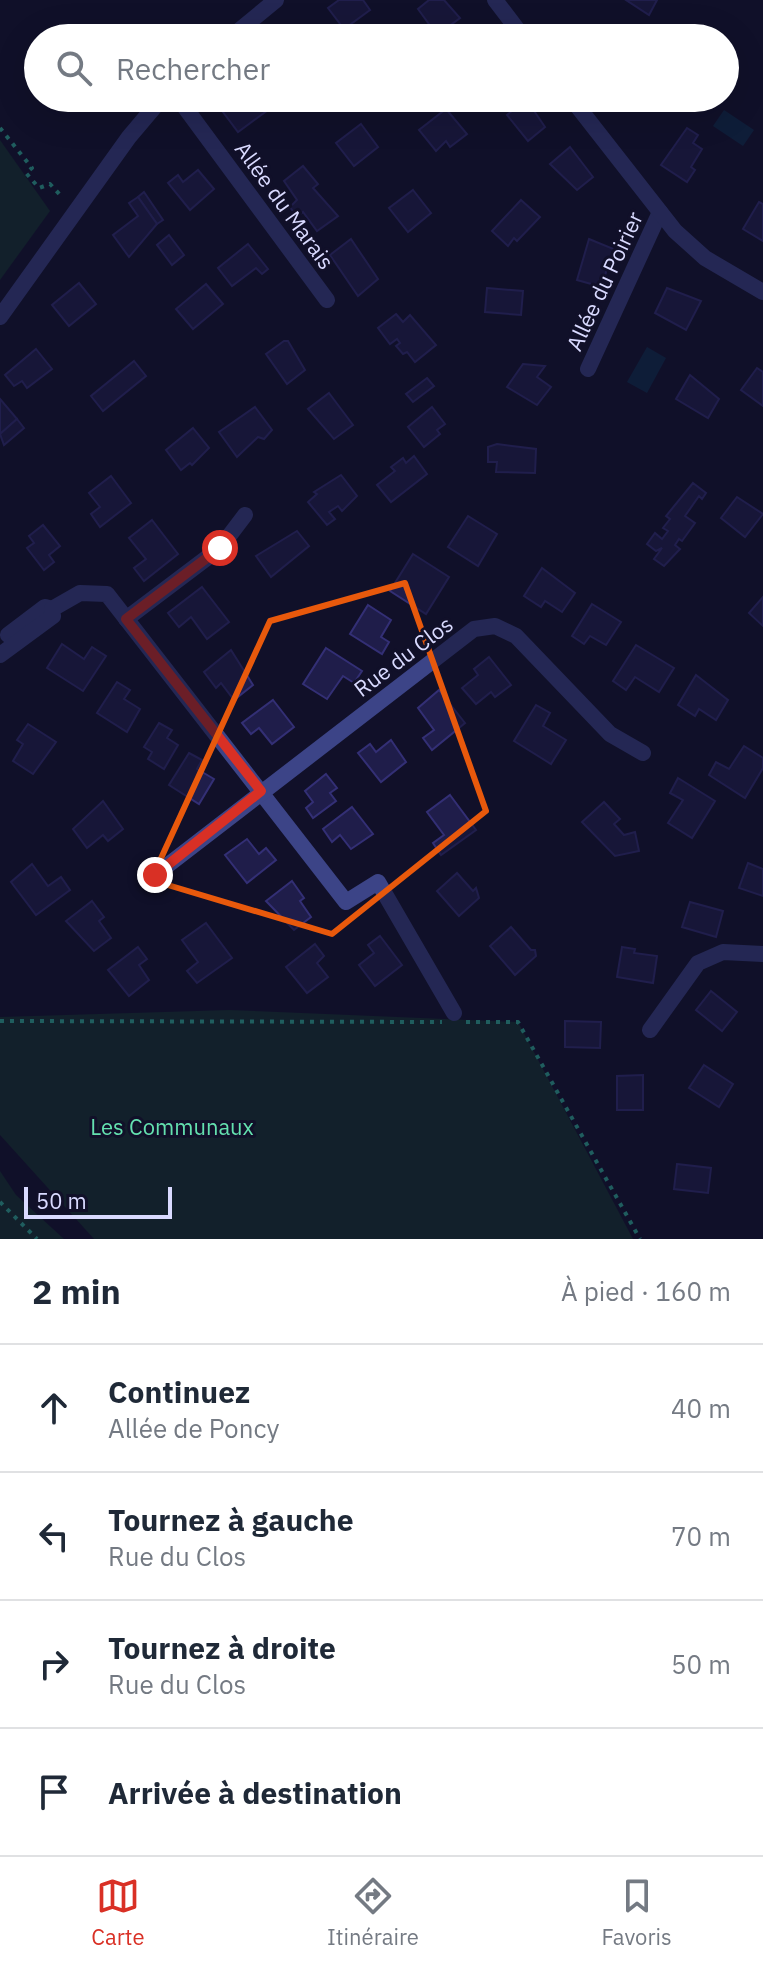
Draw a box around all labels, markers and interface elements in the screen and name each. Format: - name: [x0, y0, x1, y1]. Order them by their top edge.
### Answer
- search box: [24, 24, 739, 112]
- icon: search: [52, 46, 96, 90]
- text: Rechercher: [116, 49, 270, 88]
- street label: Allée du Marais: [229, 135, 341, 275]
- street label: Allée du Poirier: [559, 207, 649, 355]
- route start: [202, 530, 238, 566]
- street label: Rue du Clos: [348, 609, 458, 703]
- route end: [137, 857, 173, 893]
- park label: Les Communaux: [90, 1112, 254, 1141]
- scale bar: [24, 1183, 172, 1219]
- text: 50 m: [36, 1186, 87, 1215]
- text: 2 min: [32, 1269, 121, 1313]
- text: À pied · 160 m: [561, 1274, 731, 1308]
- text: Continuez: [108, 1372, 250, 1411]
- icon: ahead: [32, 1386, 76, 1430]
- text: 40 m: [671, 1391, 731, 1425]
- text: Allée de Poncy: [108, 1411, 279, 1445]
- text: Tournez à gauche: [108, 1500, 354, 1539]
- icon: left: [32, 1514, 76, 1558]
- text: 70 m: [671, 1519, 731, 1553]
- text: Rue du Clos: [108, 1539, 246, 1573]
- text: Tournez à droite: [108, 1628, 336, 1667]
- icon: right: [32, 1642, 76, 1686]
- text: 50 m: [671, 1647, 731, 1681]
- text: Rue du Clos: [108, 1667, 246, 1701]
- icon: arrive: [32, 1770, 76, 1814]
- text: Arrivée à destination: [108, 1773, 402, 1812]
- tab: Carte: [91, 1874, 145, 1951]
- tab: Itinéraire: [327, 1874, 419, 1951]
- tab: Favoris: [601, 1874, 672, 1951]

